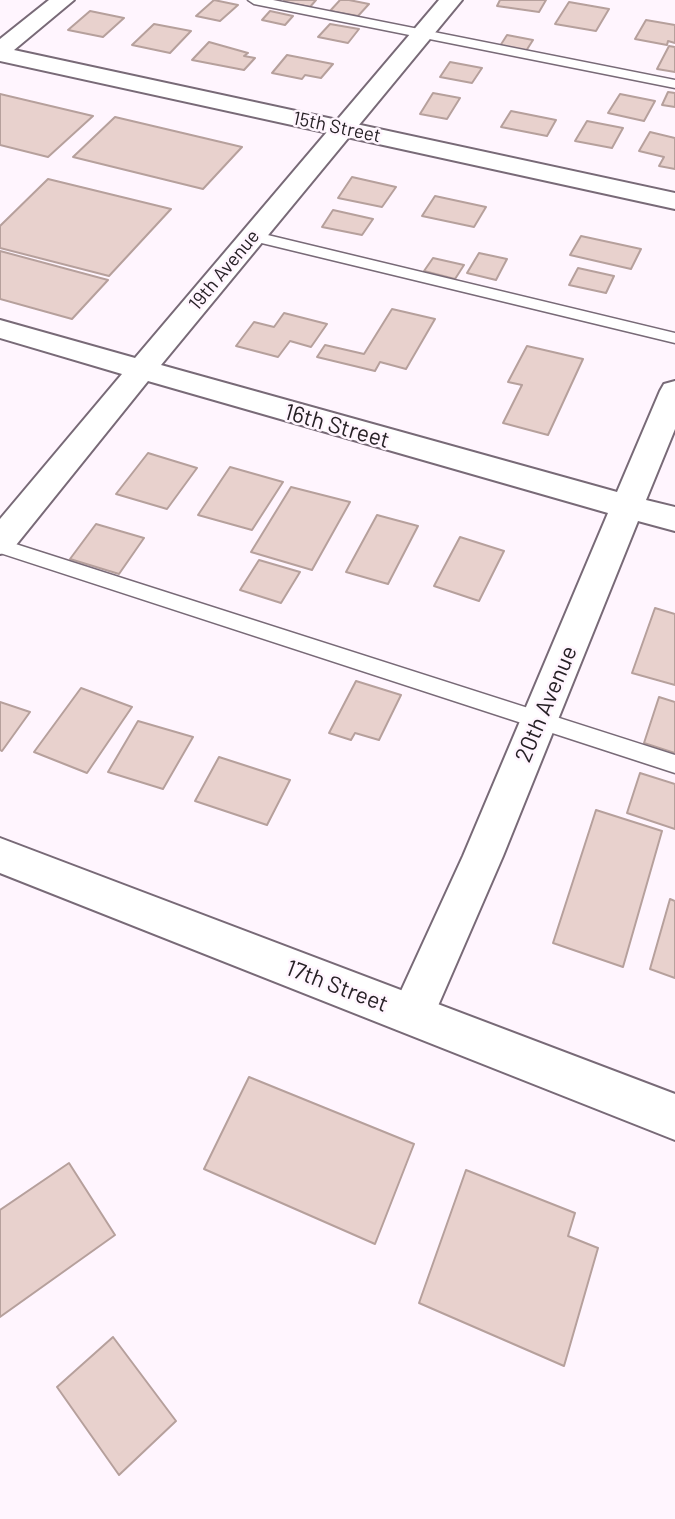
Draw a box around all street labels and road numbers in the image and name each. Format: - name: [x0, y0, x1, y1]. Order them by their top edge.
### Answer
- street label: 15th Street: [291, 107, 383, 147]
- street label: 19th Avenue: [184, 225, 264, 315]
- street label: 16th Street: [281, 398, 393, 454]
- street label: 20th Avenue: [509, 642, 583, 766]
- street label: 17th Street: [282, 954, 392, 1018]

